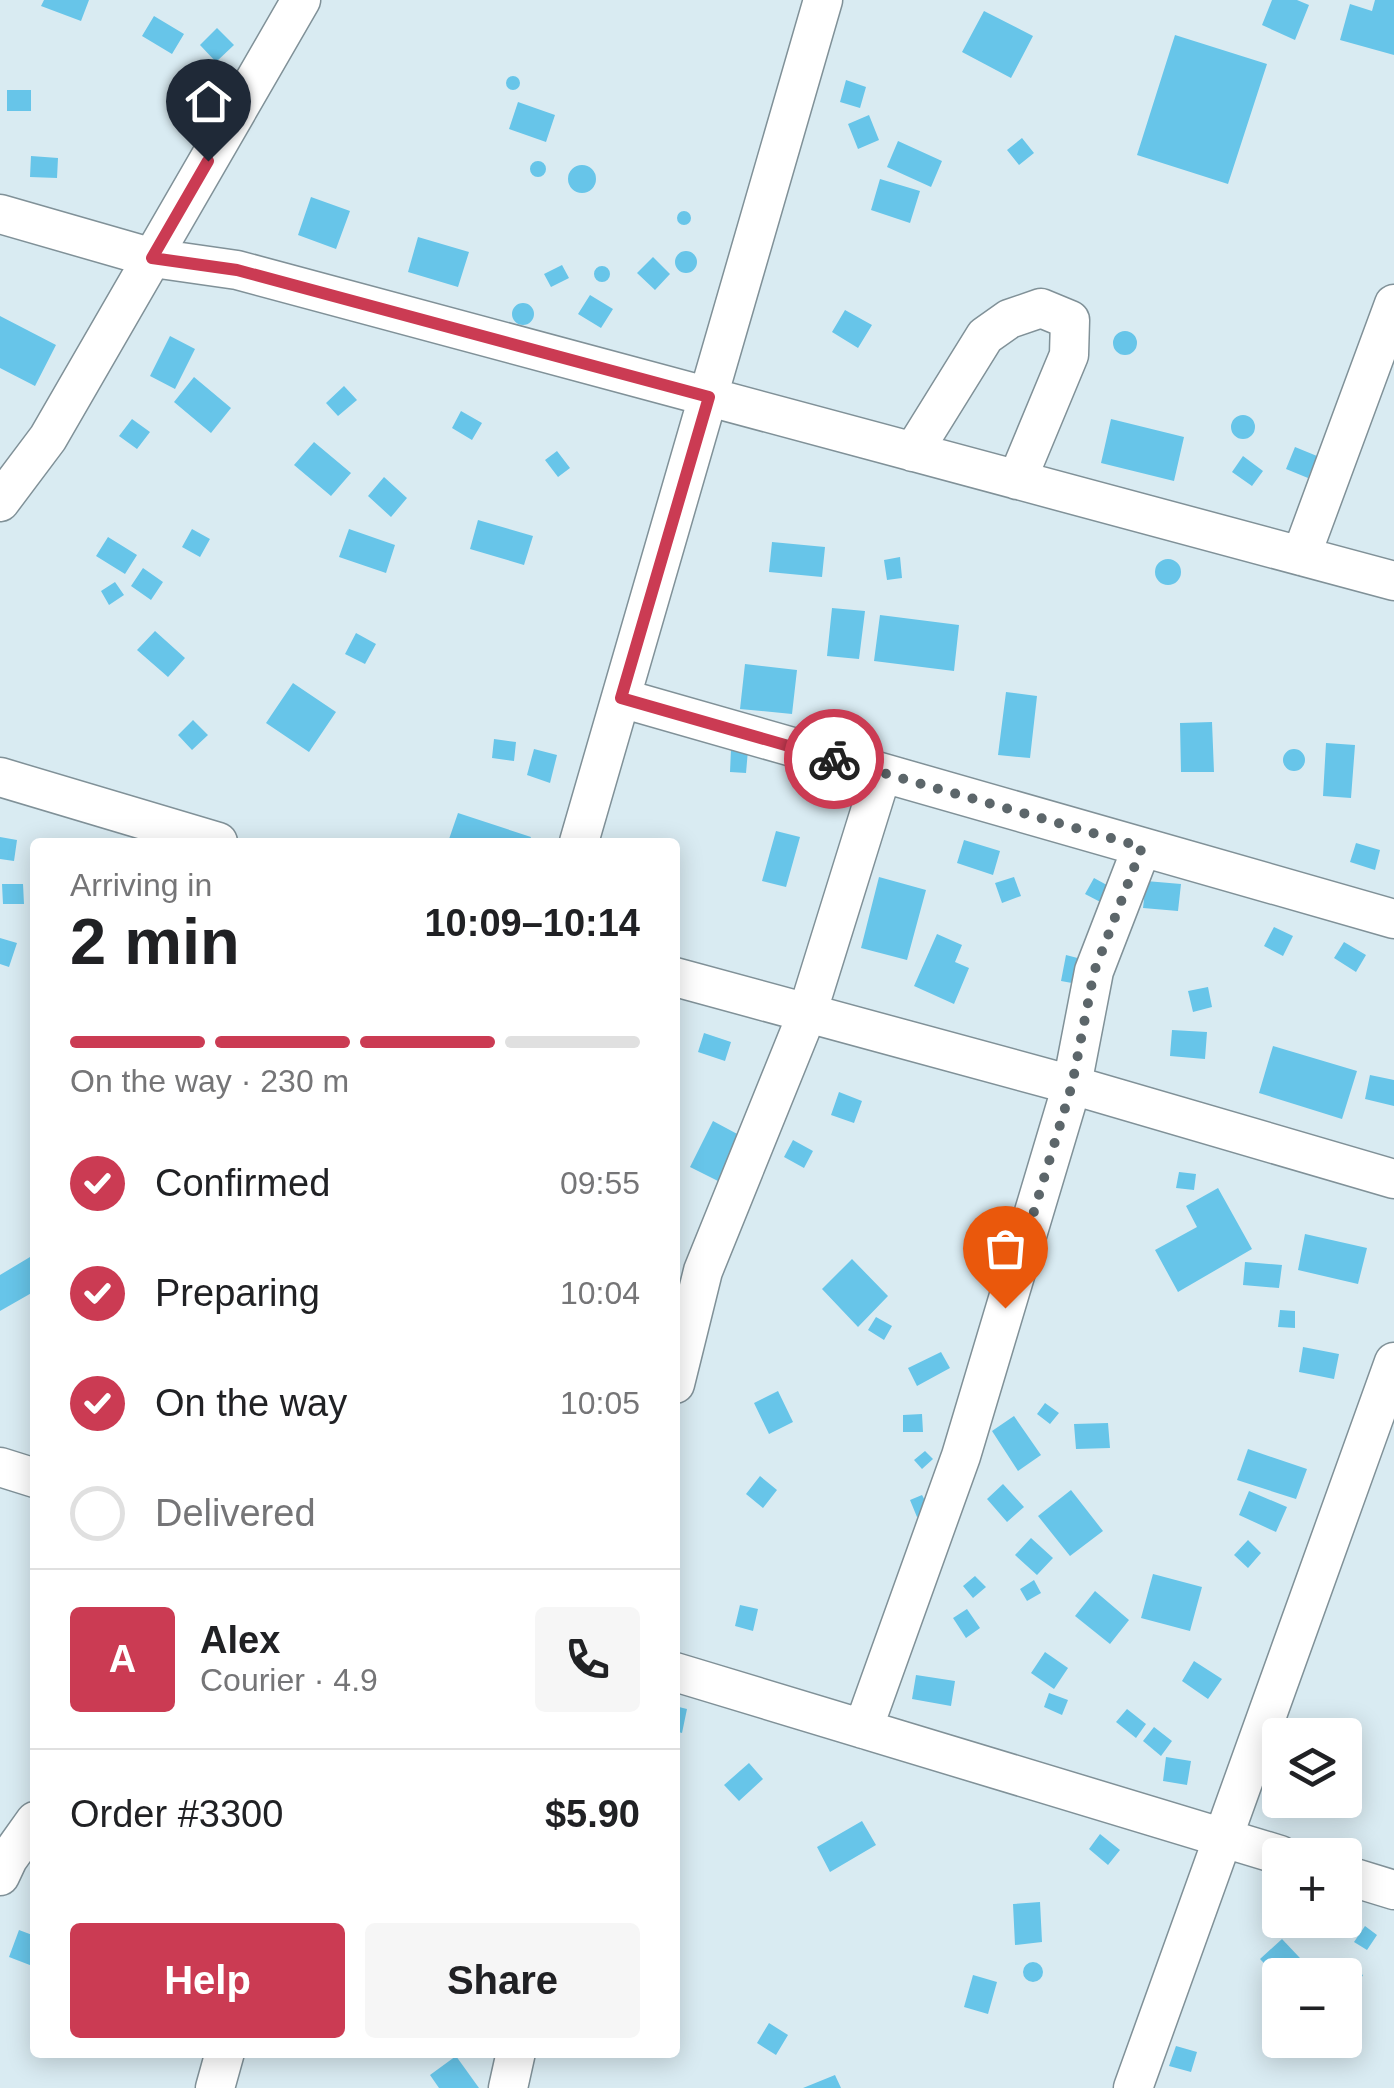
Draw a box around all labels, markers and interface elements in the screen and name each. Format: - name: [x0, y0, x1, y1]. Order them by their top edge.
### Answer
- pin: [166, 59, 251, 162]
- icon: home: [181, 74, 236, 129]
- courier: [784, 709, 884, 809]
- icon: bike: [807, 732, 862, 787]
- text: Arriving in: [70, 867, 212, 903]
- text: 10:09–10:14: [424, 902, 640, 944]
- text: 2 min: [70, 905, 240, 978]
- text: On the way · 230 m: [70, 1063, 349, 1099]
- icon: check: [70, 1156, 125, 1211]
- text: Confirmed: [155, 1162, 330, 1204]
- text: 09:55: [560, 1165, 640, 1201]
- pin: [963, 1206, 1048, 1309]
- icon: bag: [978, 1221, 1033, 1276]
- icon: check: [70, 1266, 125, 1321]
- text: Preparing: [155, 1272, 320, 1314]
- text: 10:04: [560, 1275, 640, 1311]
- icon: check: [70, 1376, 125, 1431]
- text: On the way: [155, 1382, 347, 1424]
- text: 10:05: [560, 1385, 640, 1421]
- text: Delivered: [155, 1492, 316, 1534]
- button: phone: [535, 1607, 640, 1712]
- text: Alex: [200, 1619, 280, 1661]
- text: A: [109, 1638, 136, 1680]
- text: Courier · 4.9: [200, 1662, 378, 1698]
- map controls: [1262, 1718, 1362, 2058]
- button: layers: [1262, 1718, 1362, 1818]
- text: Order #3300: [70, 1793, 283, 1835]
- text: $5.90: [545, 1793, 640, 1835]
- button: +: [1262, 1838, 1362, 1938]
- button: Help: [70, 1923, 345, 2038]
- button: Share: [365, 1923, 640, 2038]
- button: −: [1262, 1958, 1362, 2058]

